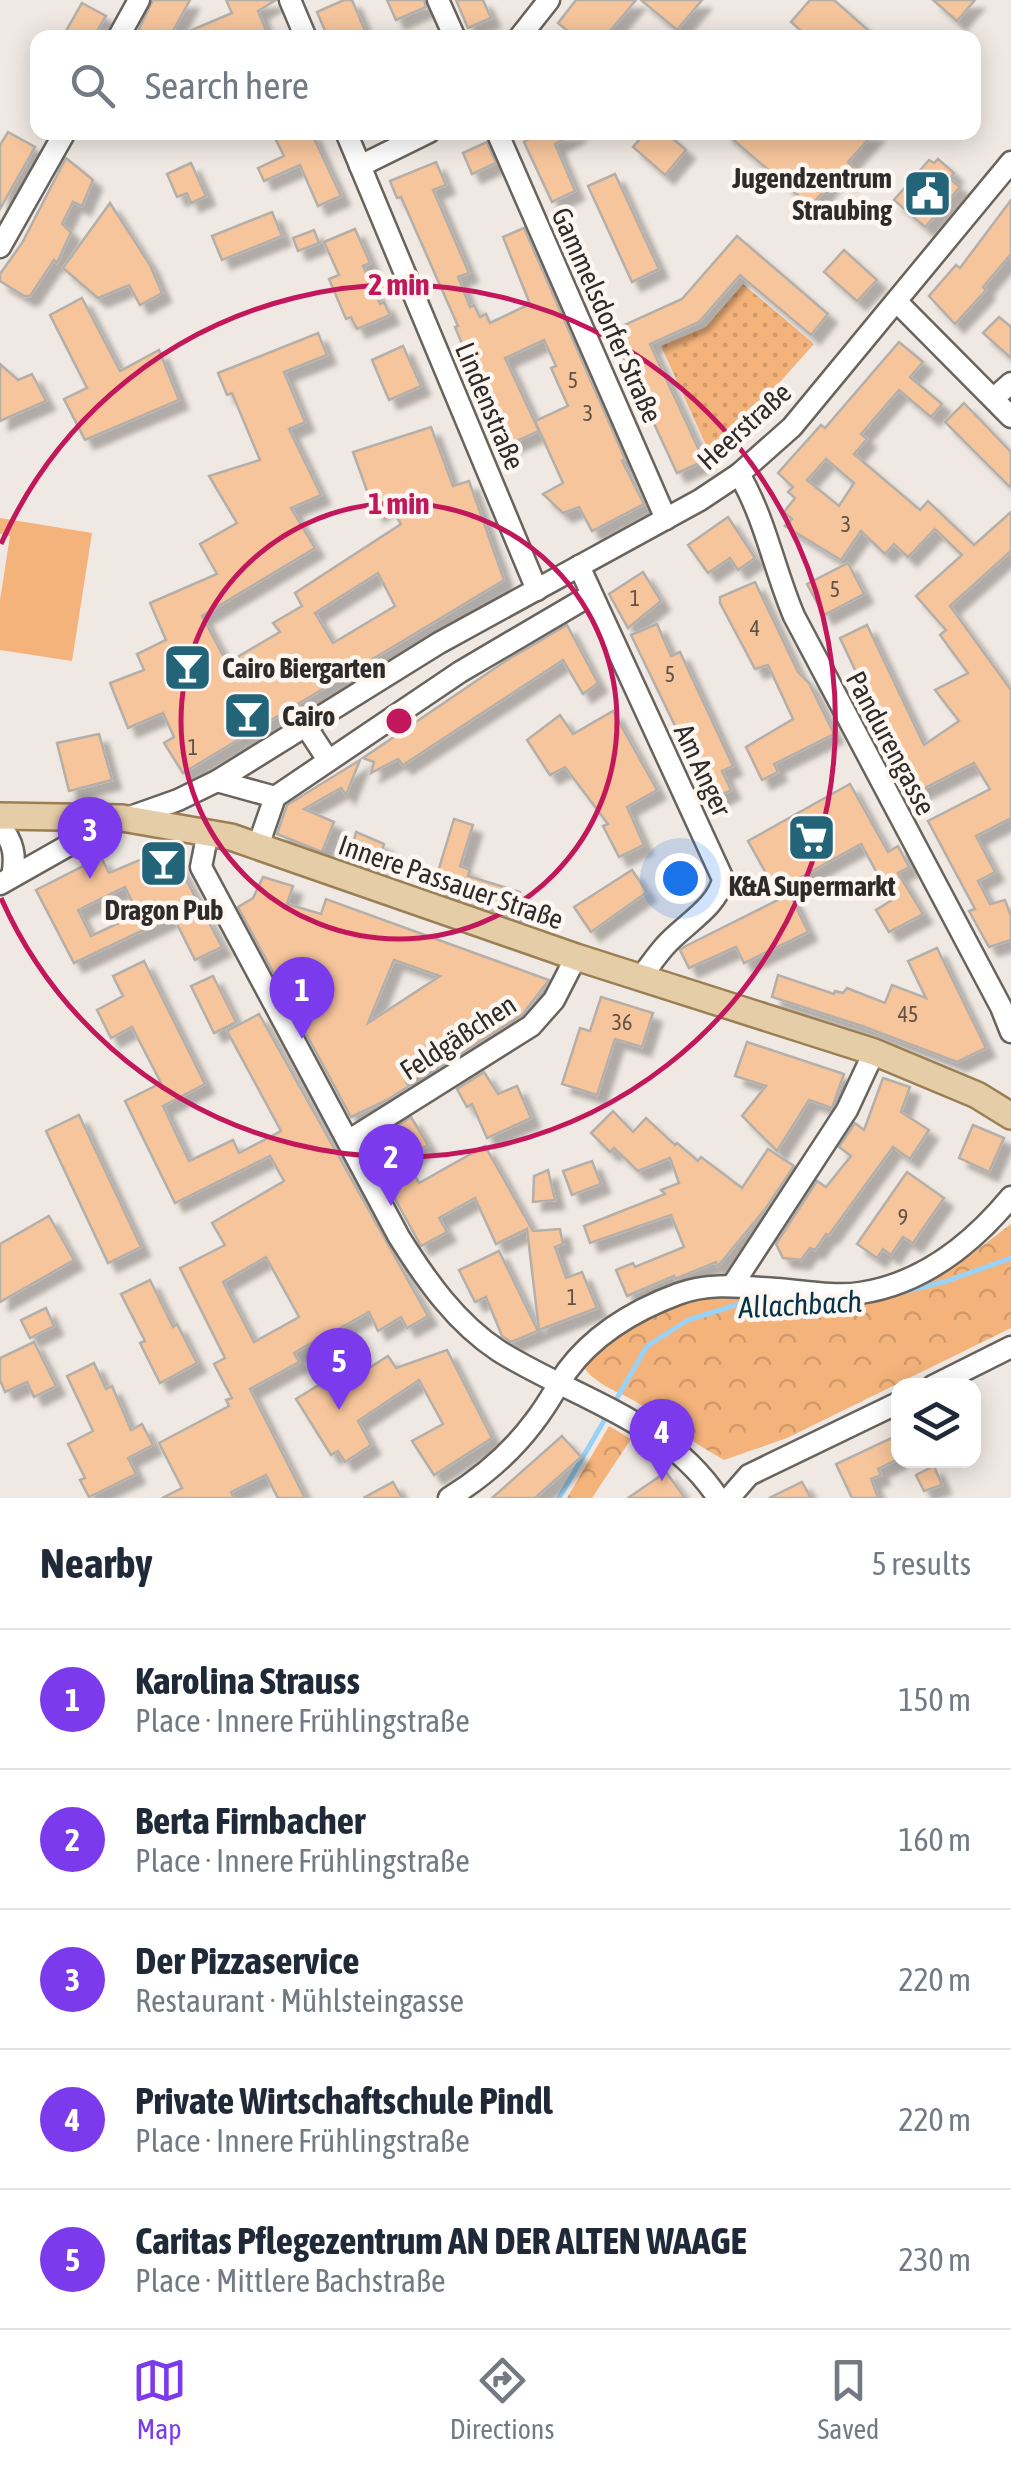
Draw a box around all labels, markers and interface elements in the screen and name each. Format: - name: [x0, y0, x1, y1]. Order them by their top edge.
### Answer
- search box: [30, 30, 981, 140]
- icon: search: [65, 58, 120, 113]
- text: Search here: [145, 64, 309, 107]
- place label: Jugendzentrum Straubing: [731, 162, 893, 226]
- public building icon: Jugendzentrum Straubing: [901, 168, 953, 220]
- street label: Gammelsdorfer Straße: [545, 203, 669, 427]
- text: 2 min: [368, 267, 430, 301]
- street label: Lindenstraße: [449, 338, 531, 474]
- house number: 5: [568, 367, 578, 393]
- street label: Heerstraße: [691, 376, 797, 476]
- house number: 3: [583, 400, 593, 426]
- text: 1 min: [368, 486, 430, 520]
- house number: 3: [841, 511, 851, 537]
- house number: 5: [830, 576, 840, 602]
- house number: 1: [630, 585, 640, 611]
- house number: 4: [750, 615, 760, 641]
- bar icon: Cairo Biergarten: [161, 642, 213, 694]
- place label: Cairo Biergarten: [222, 652, 386, 684]
- house number: 5: [665, 661, 675, 687]
- street label: Pandurengasse: [840, 666, 942, 820]
- bar icon: Cairo: [221, 690, 273, 742]
- place label: Cairo: [282, 700, 335, 732]
- centre of rings: [381, 703, 417, 739]
- street label: Am Anger: [668, 719, 738, 822]
- house number: 1: [188, 734, 198, 760]
- pin: 3: [58, 796, 122, 879]
- supermarket icon: K&A Supermarkt: [786, 812, 838, 864]
- street label: Innere Passauer Straße: [334, 829, 568, 935]
- bar icon: Dragon Pub: [138, 837, 190, 889]
- your location: [655, 853, 706, 904]
- place label: K&A Supermarkt: [728, 870, 896, 902]
- place label: Dragon Pub: [105, 894, 223, 926]
- pin: 1: [270, 956, 334, 1039]
- street label: Feldgäßchen: [394, 988, 522, 1086]
- house number: 45: [898, 1001, 918, 1027]
- house number: 36: [612, 1009, 632, 1035]
- pin: 2: [358, 1124, 424, 1206]
- house number: 9: [898, 1204, 908, 1230]
- house number: 1: [567, 1284, 577, 1310]
- water label: Allachbach: [736, 1284, 863, 1324]
- pin: 5: [306, 1328, 372, 1410]
- map controls: [891, 1378, 981, 1468]
- button: layers: [891, 1378, 981, 1468]
- pin: 4: [630, 1398, 694, 1481]
- text: Nearby: [40, 1539, 153, 1587]
- text: 5 results: [872, 1545, 971, 1582]
- text: Karolina Strauss: [135, 1659, 360, 1702]
- text: 1: [65, 1681, 80, 1718]
- text: 150 m: [898, 1681, 971, 1718]
- text: Place · Innere Frühlingstraße: [135, 1702, 470, 1739]
- text: Berta Firnbacher: [135, 1799, 365, 1842]
- text: 2: [65, 1821, 80, 1858]
- text: 160 m: [898, 1821, 971, 1858]
- text: Place · Innere Frühlingstraße: [135, 1842, 470, 1879]
- text: Der Pizzaservice: [135, 1939, 360, 1982]
- text: 3: [65, 1961, 80, 1998]
- text: 220 m: [898, 1961, 971, 1998]
- text: Restaurant · Mühlsteingasse: [135, 1982, 464, 2019]
- text: Private Wirtschaftschule Pindl: [135, 2079, 553, 2122]
- text: 4: [65, 2101, 80, 2138]
- text: 220 m: [898, 2101, 971, 2138]
- text: Place · Innere Frühlingstraße: [135, 2122, 470, 2159]
- text: Caritas Pflegezentrum AN DER ALTEN WAAGE: [135, 2219, 747, 2262]
- text: 5: [65, 2241, 80, 2278]
- text: 230 m: [898, 2241, 971, 2278]
- text: Place · Mittlere Bachstraße: [135, 2262, 445, 2299]
- tab: Map: [132, 2353, 187, 2445]
- tab: Directions: [450, 2353, 554, 2445]
- tab: Saved: [818, 2353, 879, 2445]

